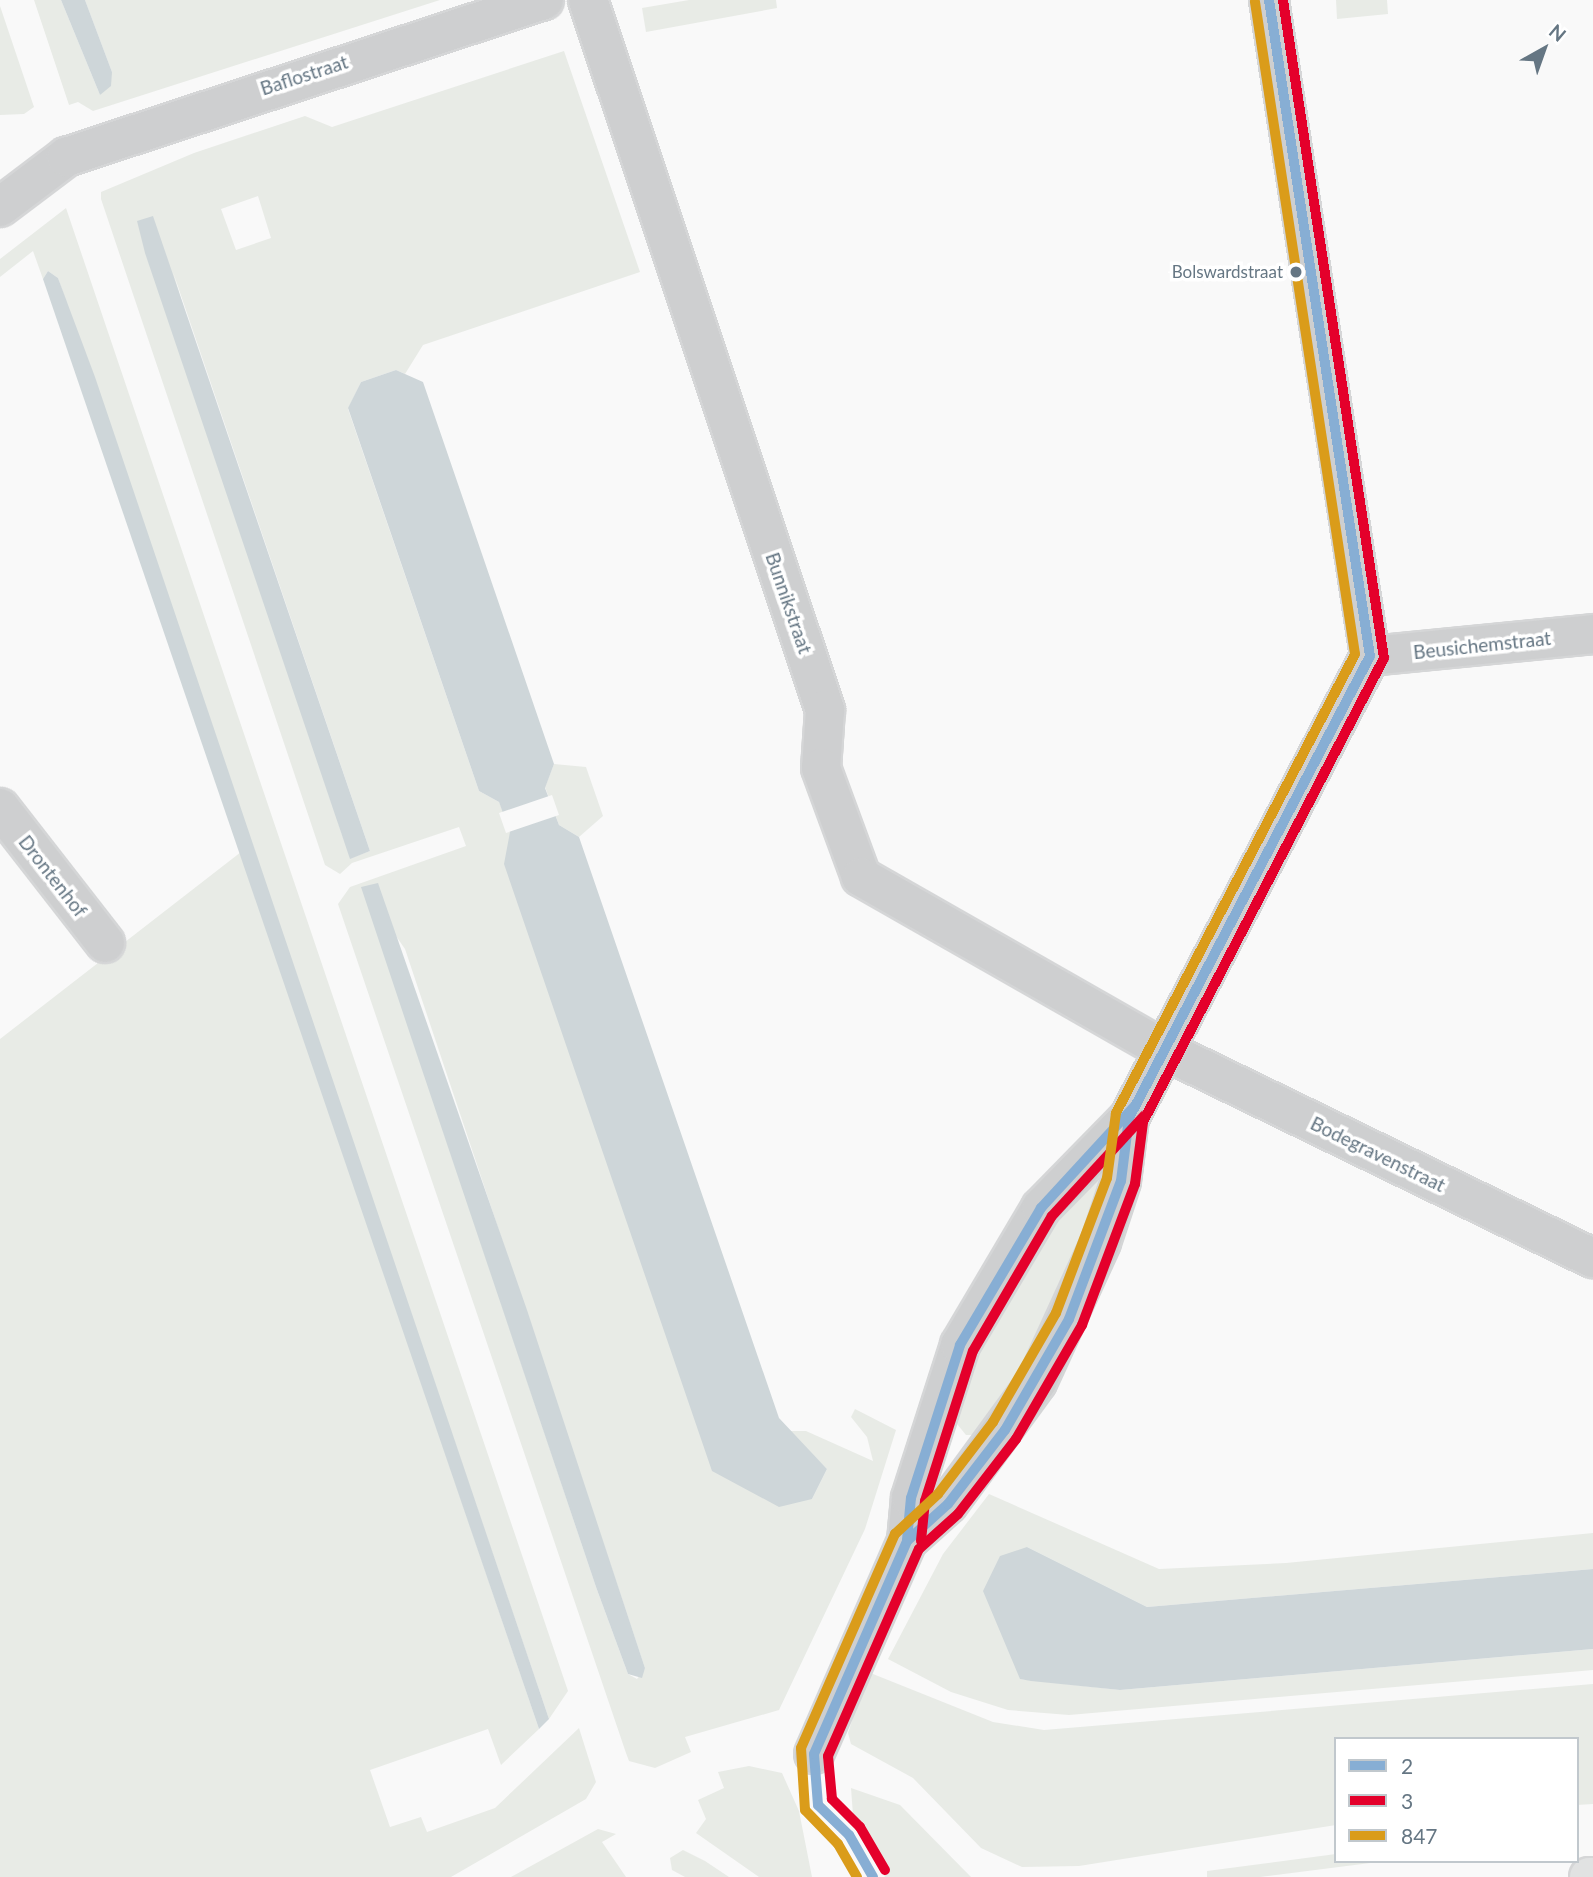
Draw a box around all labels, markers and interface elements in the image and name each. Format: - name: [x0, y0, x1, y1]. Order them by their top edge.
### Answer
- north arrow: [1509, 14, 1579, 84]
- text: N: [1545, 19, 1571, 46]
- street label: Baflostraat: [257, 50, 351, 100]
- place label: Bolswardstraat: [1172, 262, 1283, 282]
- marker: Bolswardstraat: [1289, 265, 1303, 279]
- street label: Bunnikstraat: [761, 549, 817, 657]
- street label: Beusichemstraat: [1412, 626, 1552, 664]
- street label: Drontenhof: [14, 831, 92, 921]
- street label: Bodegravenstraat: [1307, 1112, 1449, 1196]
- legend: [1334, 1737, 1579, 1863]
- text: 2: [1401, 1753, 1413, 1778]
- text: 3: [1401, 1788, 1413, 1813]
- text: 847: [1401, 1823, 1438, 1848]

